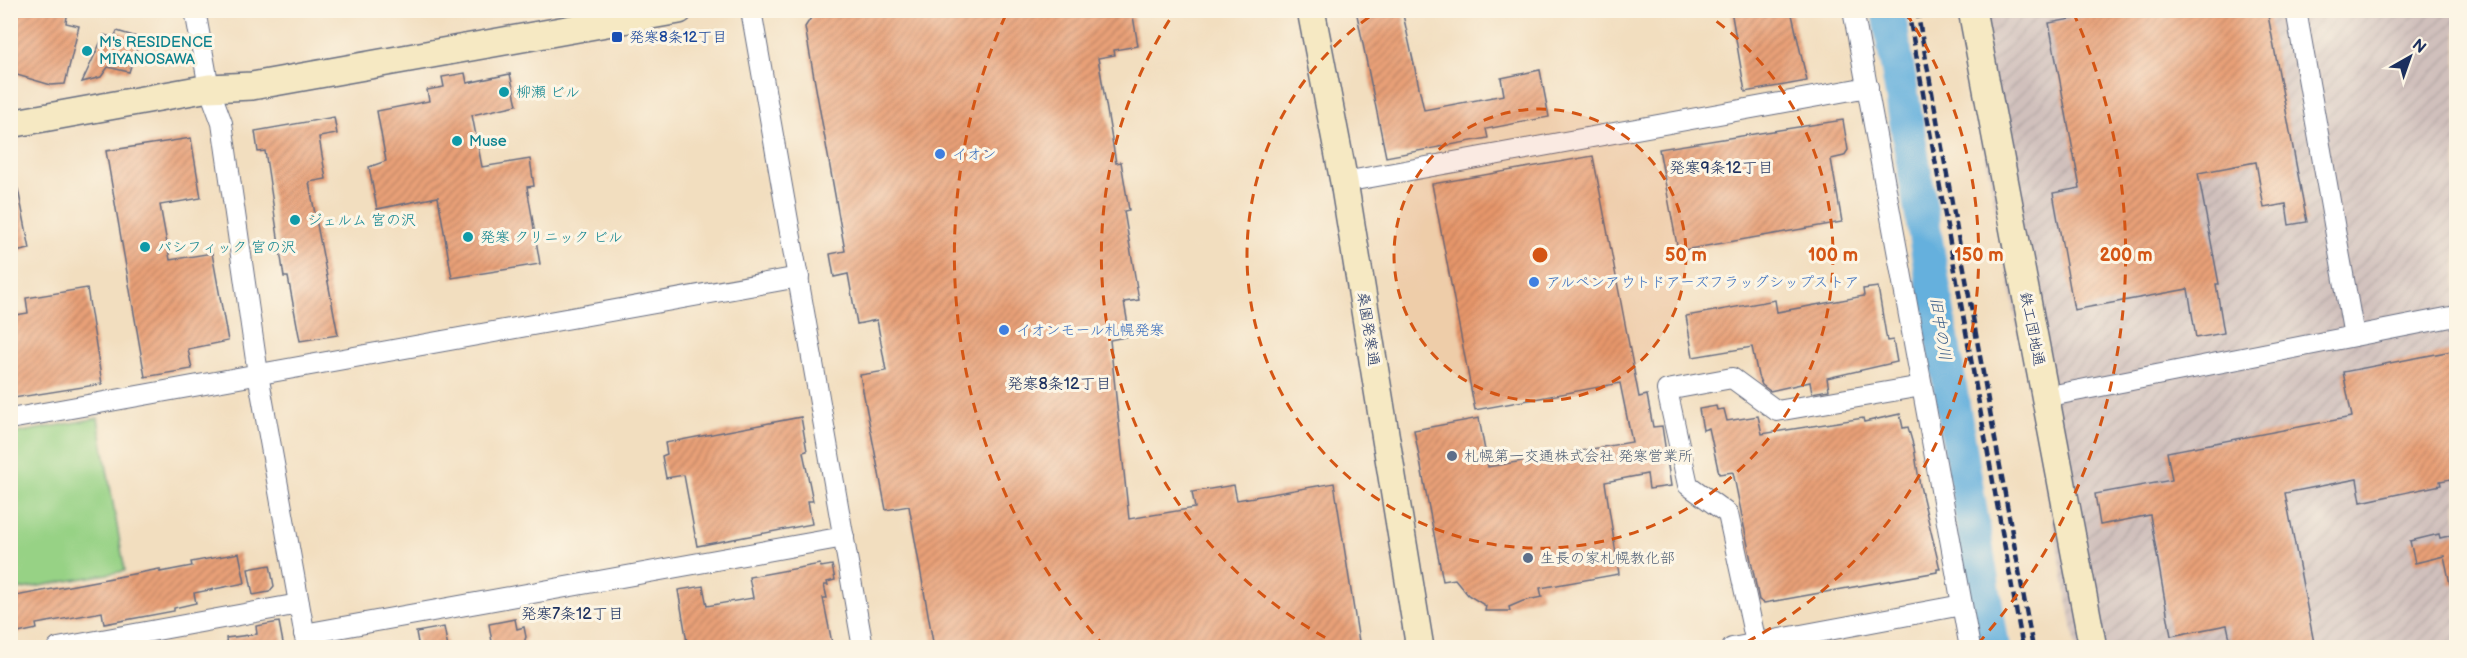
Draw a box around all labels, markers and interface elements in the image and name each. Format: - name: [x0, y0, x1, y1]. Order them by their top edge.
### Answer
- north arrow: [2380, 27, 2440, 87]
- place label: 発寒8条12丁目: [629, 28, 727, 47]
- marker: 発寒8条12丁目: [610, 30, 624, 44]
- place label: M's RESIDENCE MIYANOSAWA: [99, 33, 213, 69]
- text: N: [2408, 36, 2429, 58]
- marker: M's RESIDENCE MIYANOSAWA: [80, 44, 94, 58]
- place label: 柳瀬 ビル: [516, 83, 580, 102]
- marker: 柳瀬 ビル: [497, 85, 511, 99]
- place label: Muse: [469, 132, 507, 151]
- marker: Muse: [450, 134, 464, 148]
- place label: イオン: [952, 145, 996, 164]
- marker: イオン: [933, 147, 947, 161]
- district label: 発寒9条12丁目: [1669, 159, 1773, 178]
- place label: ジェルム 宮の沢: [307, 211, 416, 230]
- marker: ジェルム 宮の沢: [288, 213, 302, 227]
- place label: 発寒 クリニック ビル: [480, 228, 623, 247]
- marker: 発寒 クリニック ビル: [461, 230, 475, 244]
- place label: パシフィック 宮の沢: [157, 238, 296, 257]
- marker: パシフィック 宮の沢: [138, 240, 152, 254]
- centre of rings: [1530, 245, 1550, 265]
- text: 50 m: [1665, 245, 1707, 266]
- text: 100 m: [1808, 245, 1858, 266]
- text: 150 m: [1954, 245, 2004, 266]
- text: 200 m: [2099, 245, 2153, 266]
- place label: アルペンアウトドアーズフラッグシップストア: [1546, 273, 1860, 292]
- marker: アルペンアウトドアーズフラッグシップストア: [1527, 275, 1541, 289]
- street label: 桑園発寒通: [1353, 290, 1383, 368]
- street label: 鉄工団地通: [2016, 290, 2048, 368]
- water label: 旧中の川: [1926, 296, 1954, 362]
- place label: イオンモール札幌発寒: [1016, 321, 1165, 340]
- marker: イオンモール札幌発寒: [997, 323, 1011, 337]
- district label: 発寒8条12丁目: [1007, 375, 1111, 394]
- place label: 札幌第一交通株式会社 発寒営業所: [1464, 447, 1693, 466]
- marker: 札幌第一交通株式会社 発寒営業所: [1445, 449, 1459, 463]
- place label: 生長の家札幌教化部: [1540, 549, 1675, 568]
- marker: 生長の家札幌教化部: [1521, 551, 1535, 565]
- district label: 発寒7条12丁目: [520, 605, 624, 624]

